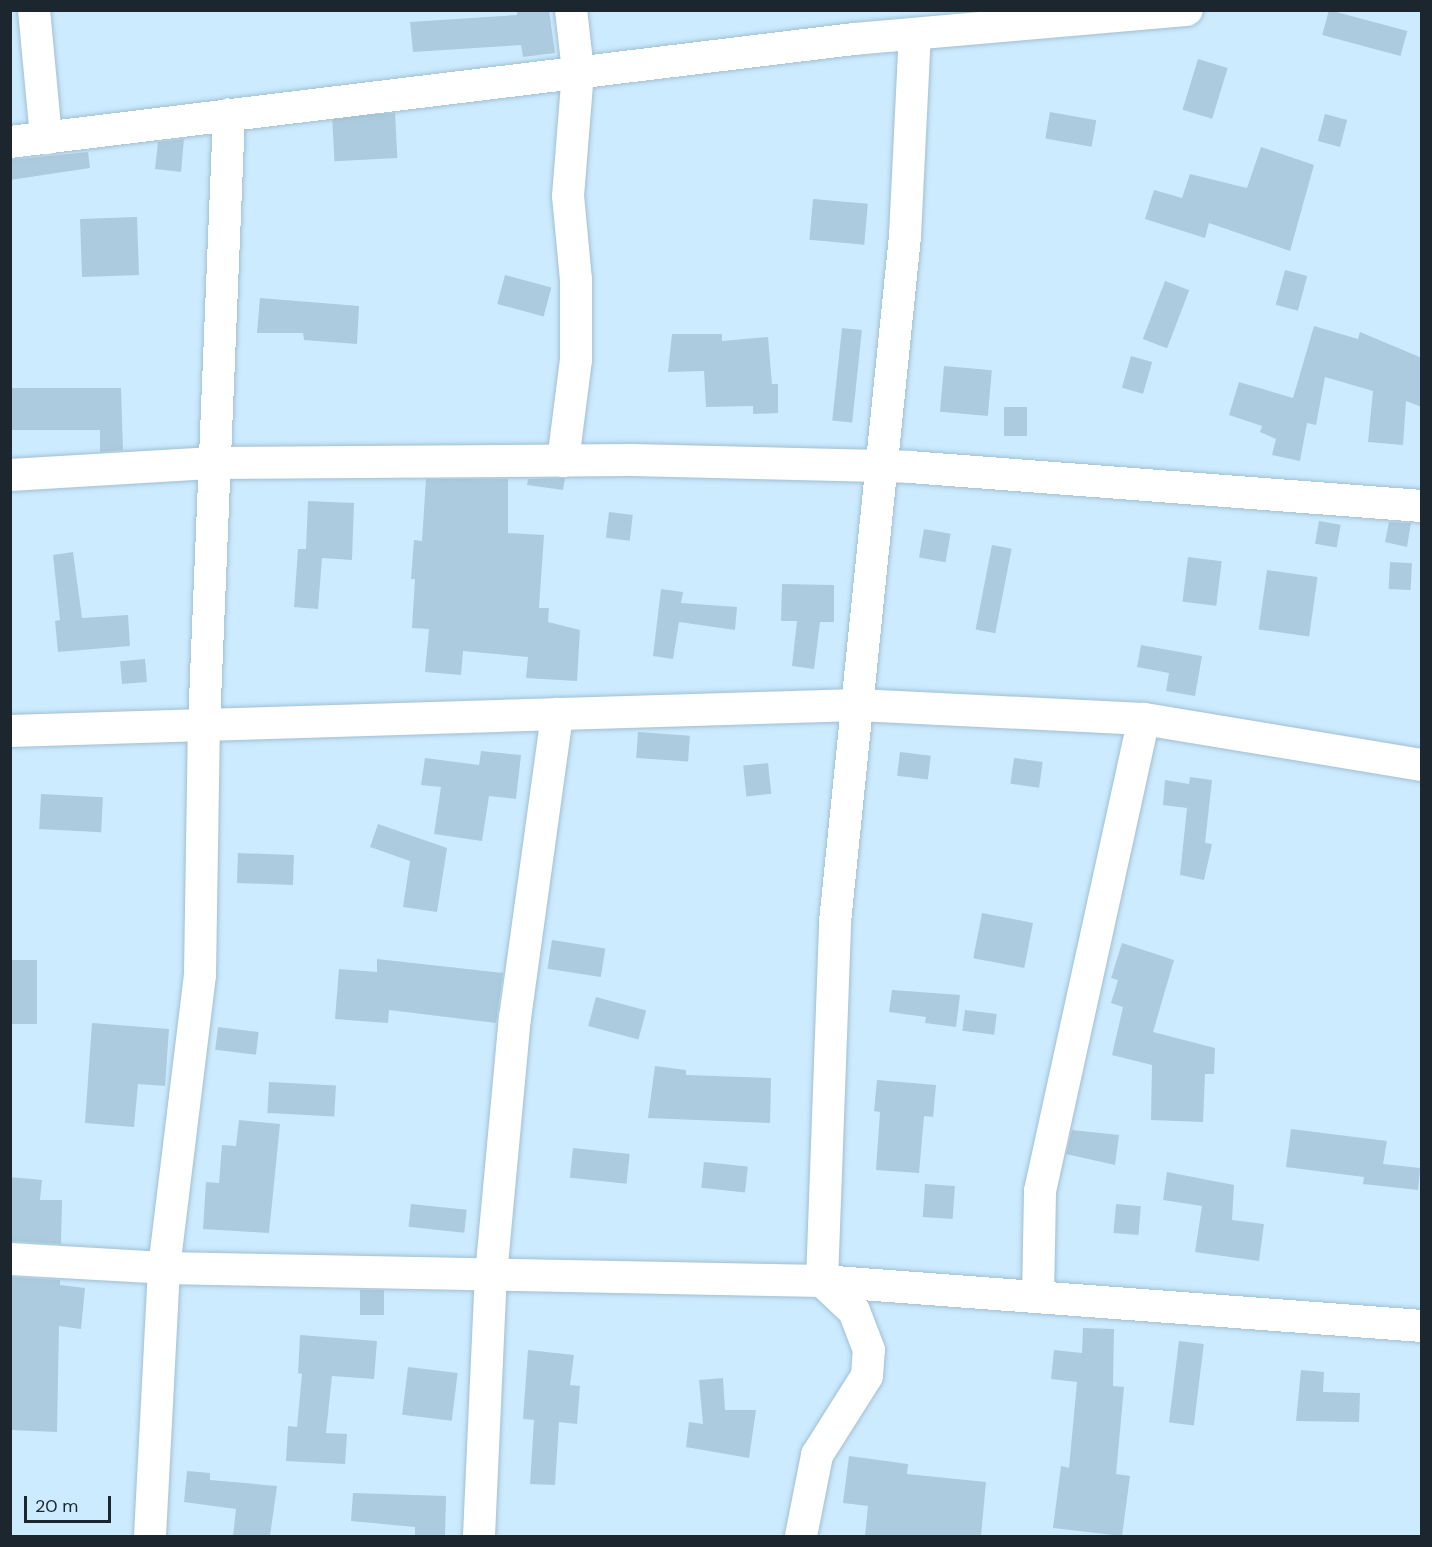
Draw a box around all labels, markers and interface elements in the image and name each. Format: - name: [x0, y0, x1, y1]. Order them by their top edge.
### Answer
- scale bar: [27, 1484, 114, 1522]
- text: 20 m: [35, 1494, 78, 1518]

